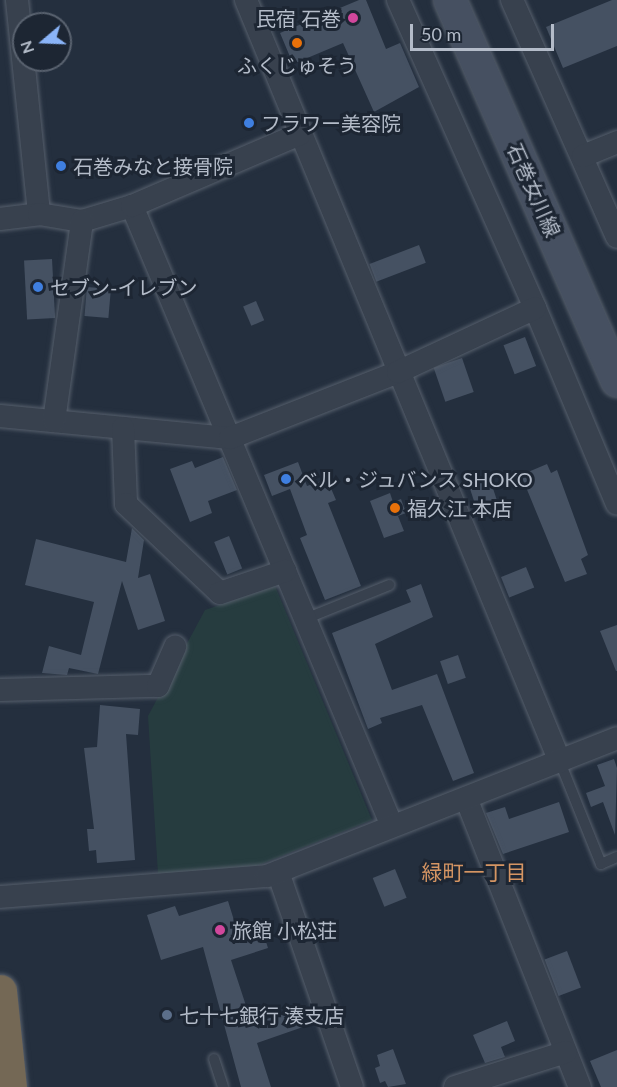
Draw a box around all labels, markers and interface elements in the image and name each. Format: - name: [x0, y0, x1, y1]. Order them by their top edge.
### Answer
- place label: 民宿 石巻: [256, 6, 341, 30]
- marker: 民宿 石巻: [346, 11, 360, 25]
- north arrow: [12, 12, 72, 72]
- scale bar: [413, 12, 557, 50]
- text: 50 m: [421, 23, 461, 45]
- marker: ふくじゅそう: [290, 36, 304, 50]
- text: N: [15, 38, 37, 56]
- place label: ふくじゅそう: [237, 53, 357, 77]
- place label: フラワー美容院: [261, 111, 401, 135]
- marker: フラワー美容院: [242, 116, 256, 130]
- street label: 石巻女川線: [503, 139, 565, 241]
- place label: 石巻みなと接骨院: [73, 154, 233, 178]
- marker: 石巻みなと接骨院: [54, 159, 68, 173]
- place label: セブン-イレブン: [50, 275, 197, 299]
- marker: セブン-イレブン: [31, 280, 45, 294]
- place label: ベル・ジュバンス SHOKO: [298, 467, 534, 491]
- marker: ベル・ジュバンス SHOKO: [279, 472, 293, 486]
- place label: 福久江 本店: [407, 496, 512, 520]
- marker: 福久江 本店: [388, 501, 402, 515]
- district label: 緑町一丁目: [422, 859, 526, 885]
- place label: 旅館 小松荘: [232, 918, 337, 942]
- marker: 旅館 小松荘: [213, 923, 227, 937]
- place label: 七十七銀行 湊支店: [179, 1003, 344, 1027]
- marker: 七十七銀行 湊支店: [160, 1008, 174, 1022]

